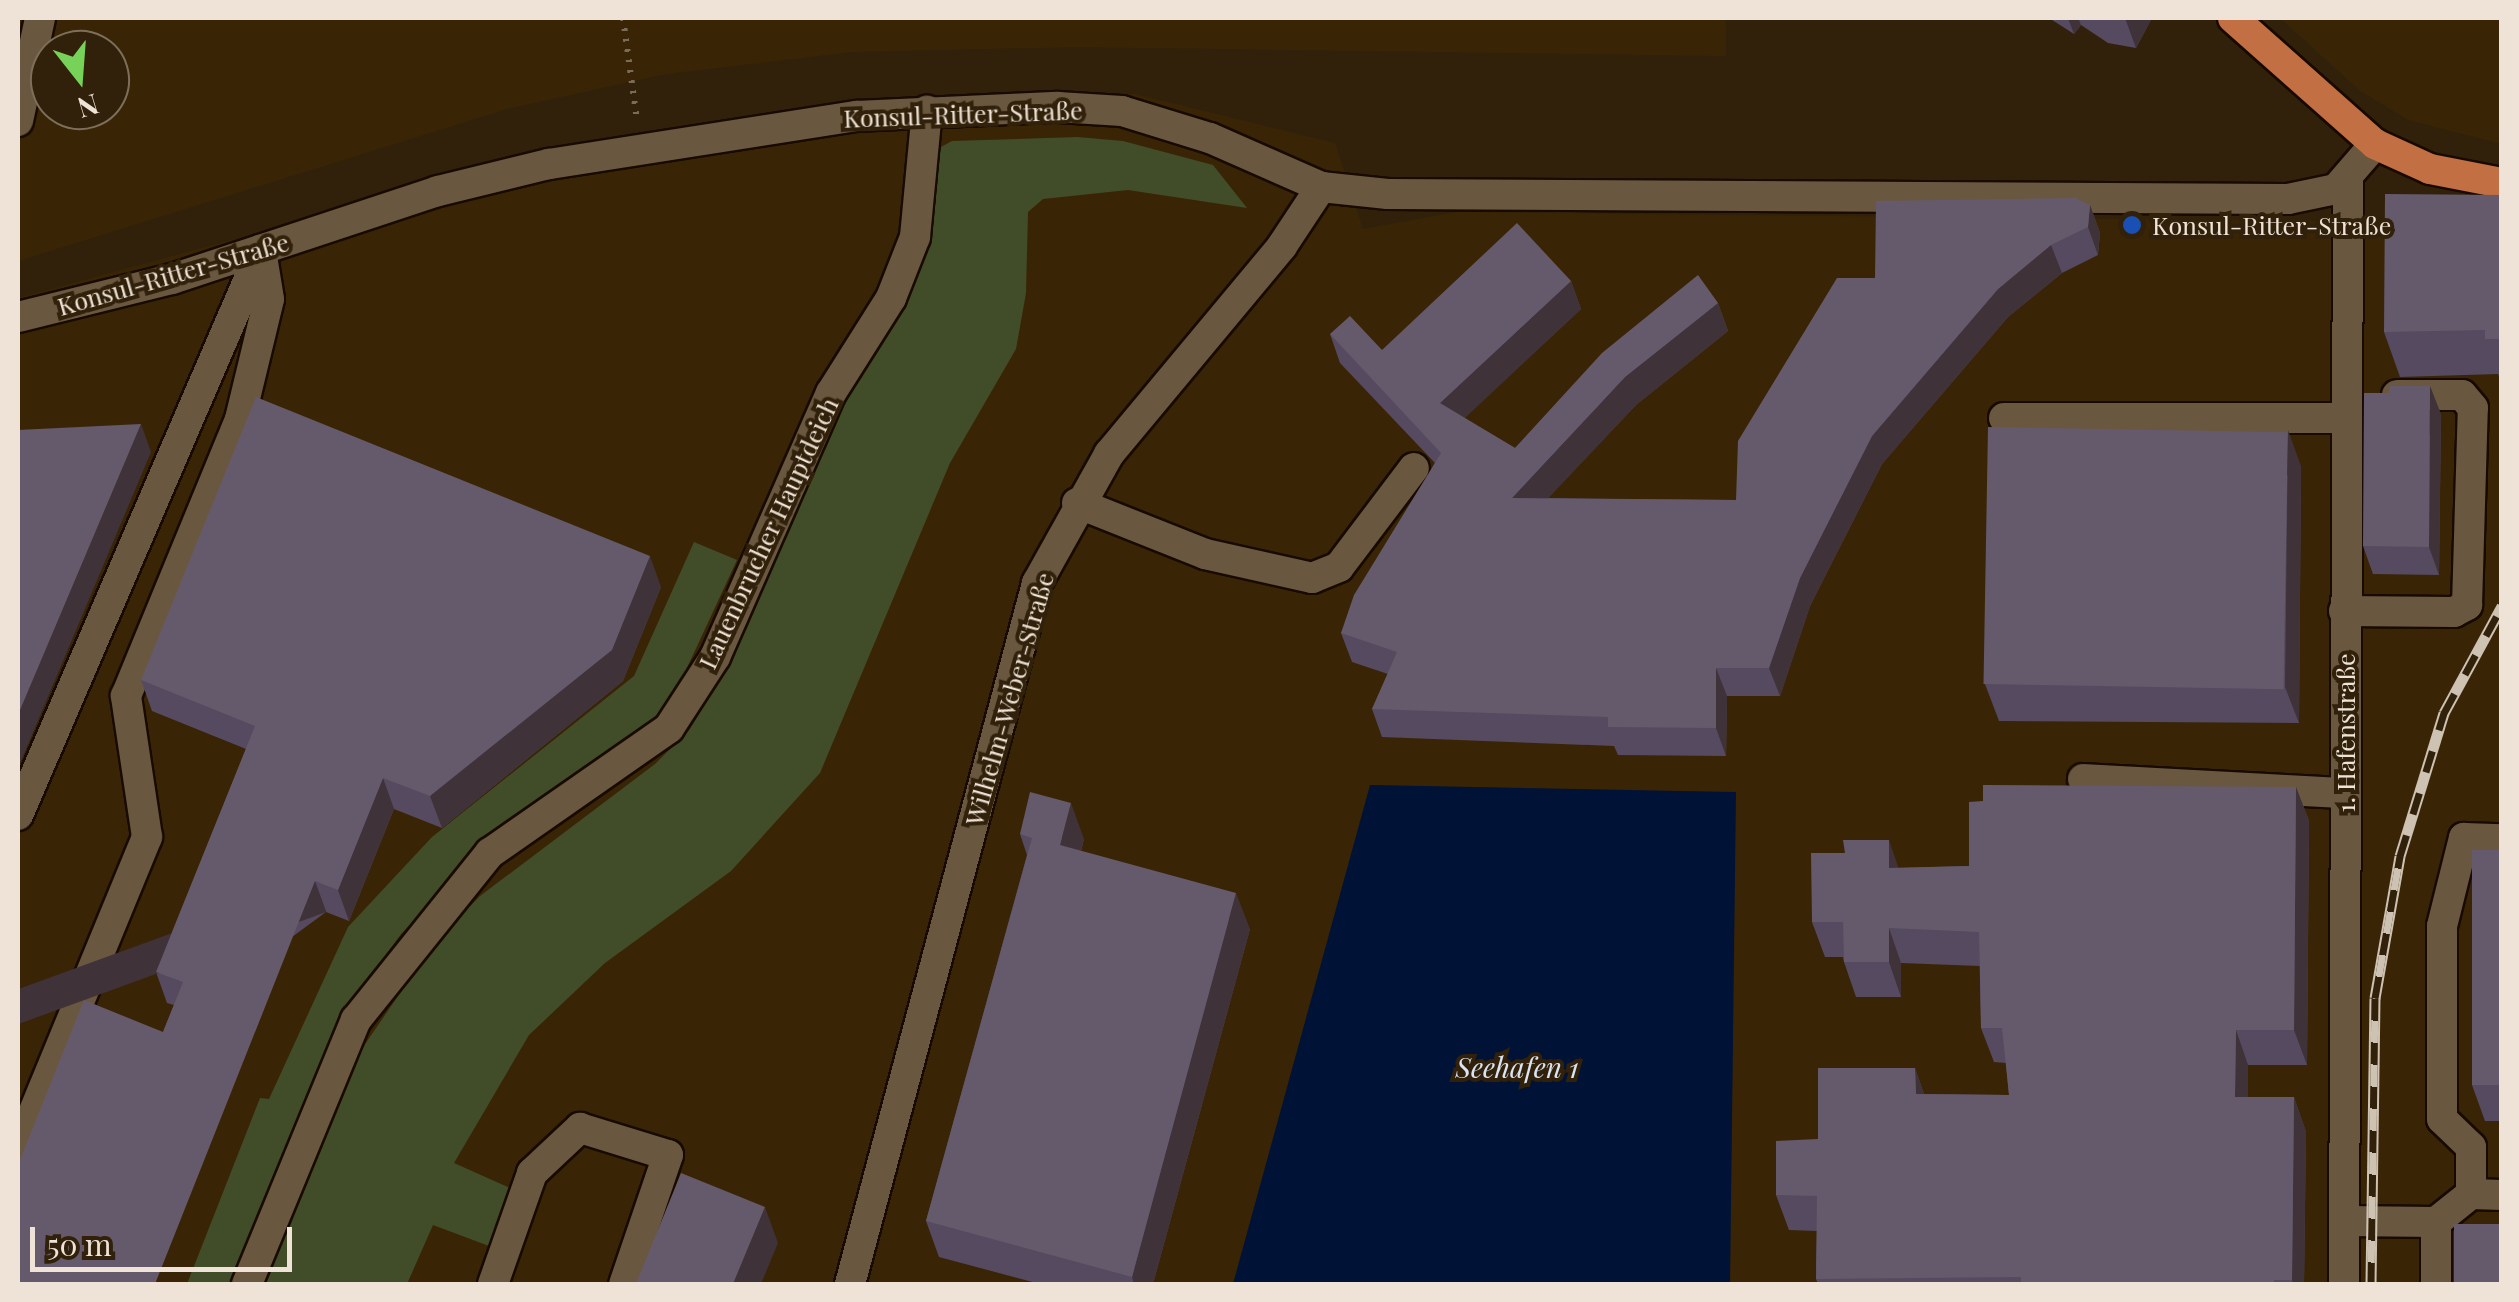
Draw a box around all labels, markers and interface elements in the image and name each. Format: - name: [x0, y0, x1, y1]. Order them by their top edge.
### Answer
- north arrow: [30, 30, 130, 130]
- text: N: [73, 87, 103, 128]
- street label: Konsul-Ritter-Straße: [843, 95, 1083, 133]
- place label: Konsul-Ritter-Straße: [2152, 210, 2391, 240]
- marker: Konsul-Ritter-Straße: [2121, 214, 2143, 236]
- street label: Konsul-Ritter-Straße: [54, 227, 292, 321]
- street label: Lauenbrucher Hauptdeich: [692, 392, 844, 674]
- street label: Wilhelm-Weber-Straße: [959, 569, 1059, 829]
- street label: 1. Hafenstraße: [2330, 653, 2360, 813]
- water label: Seehafen 1: [1455, 1050, 1579, 1084]
- scale bar: [35, 1207, 298, 1269]
- text: 50 m: [47, 1224, 112, 1264]

